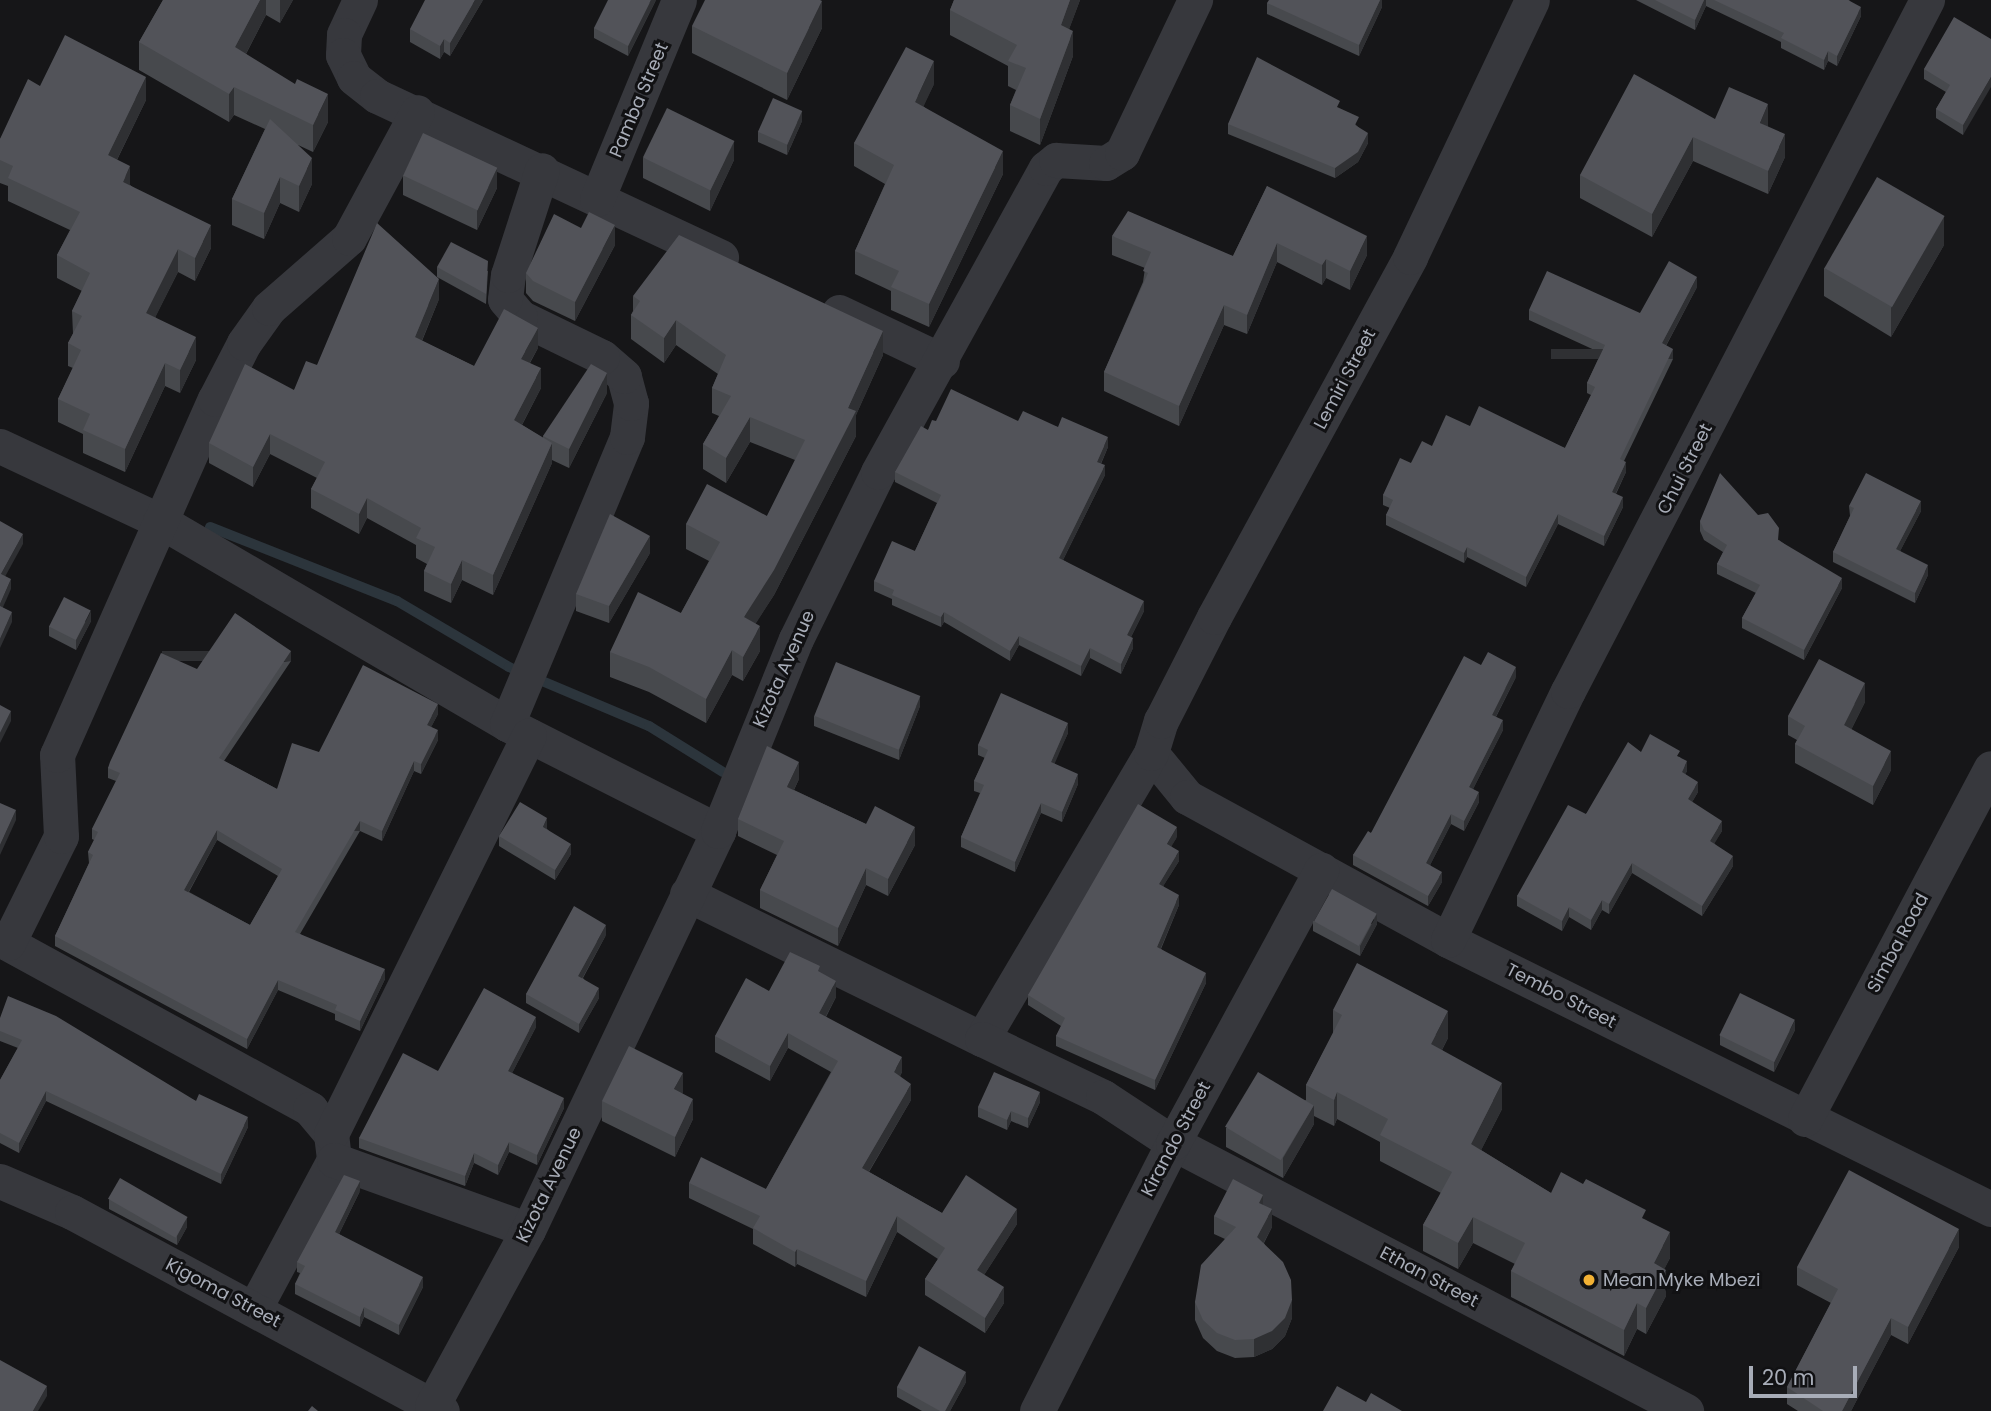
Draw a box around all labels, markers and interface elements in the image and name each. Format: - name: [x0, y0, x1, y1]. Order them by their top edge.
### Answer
- street label: Pamba Street: [605, 39, 673, 161]
- street label: Lemiri Street: [1310, 325, 1380, 433]
- street label: Chui Street: [1653, 420, 1717, 518]
- street label: Kizota Avenue: [749, 607, 819, 731]
- street label: Simba Road: [1863, 890, 1933, 996]
- street label: Tembo Street: [1502, 959, 1620, 1033]
- street label: Kirando Street: [1137, 1078, 1215, 1200]
- street label: Kizota Avenue: [512, 1124, 586, 1246]
- street label: Ethan Street: [1376, 1242, 1482, 1312]
- street label: Kigoma Street: [162, 1254, 284, 1332]
- place label: Mean Myke Mbezi: [1603, 1269, 1760, 1291]
- marker: Mean Myke Mbezi: [1581, 1272, 1597, 1288]
- scale bar: [1753, 1352, 1862, 1396]
- text: 20 m: [1762, 1363, 1815, 1392]

